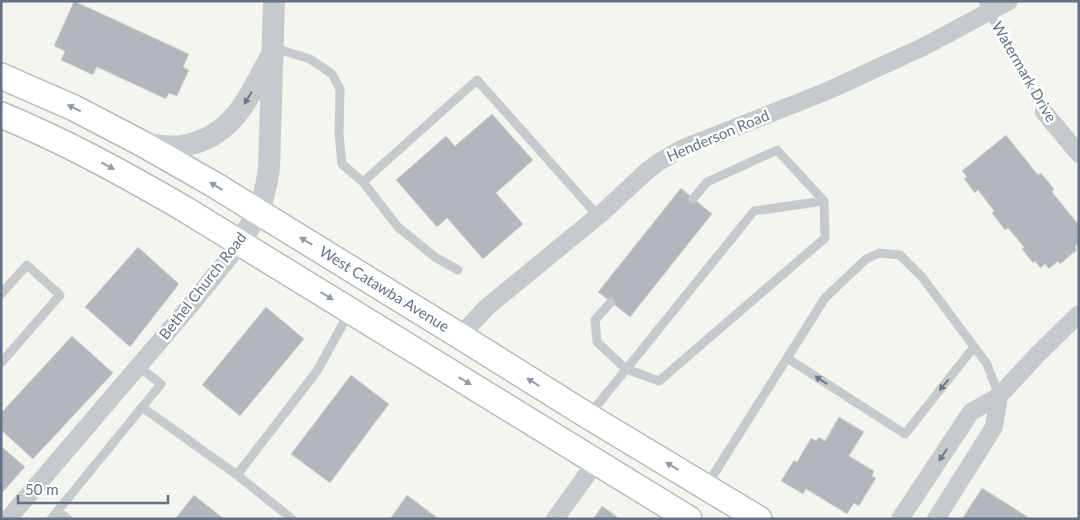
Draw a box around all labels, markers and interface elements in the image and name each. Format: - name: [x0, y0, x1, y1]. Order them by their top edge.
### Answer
- street label: Watermark Drive: [989, 18, 1061, 125]
- one-way arrow: [243, 91, 252, 104]
- one-way arrow: [67, 104, 81, 112]
- street label: Henderson Road: [664, 105, 772, 165]
- one-way arrow: [101, 162, 116, 170]
- one-way arrow: [210, 182, 223, 191]
- street label: Bethel Church Road: [155, 228, 250, 343]
- one-way arrow: [299, 236, 312, 245]
- street label: West Catawba Avenue: [316, 242, 453, 335]
- one-way arrow: [320, 291, 333, 301]
- one-way arrow: [815, 375, 828, 385]
- one-way arrow: [459, 376, 472, 385]
- one-way arrow: [527, 377, 540, 386]
- one-way arrow: [939, 378, 949, 392]
- one-way arrow: [938, 448, 947, 461]
- one-way arrow: [666, 462, 679, 471]
- scale bar: [18, 472, 168, 504]
- text: 50 m: [25, 480, 59, 498]

